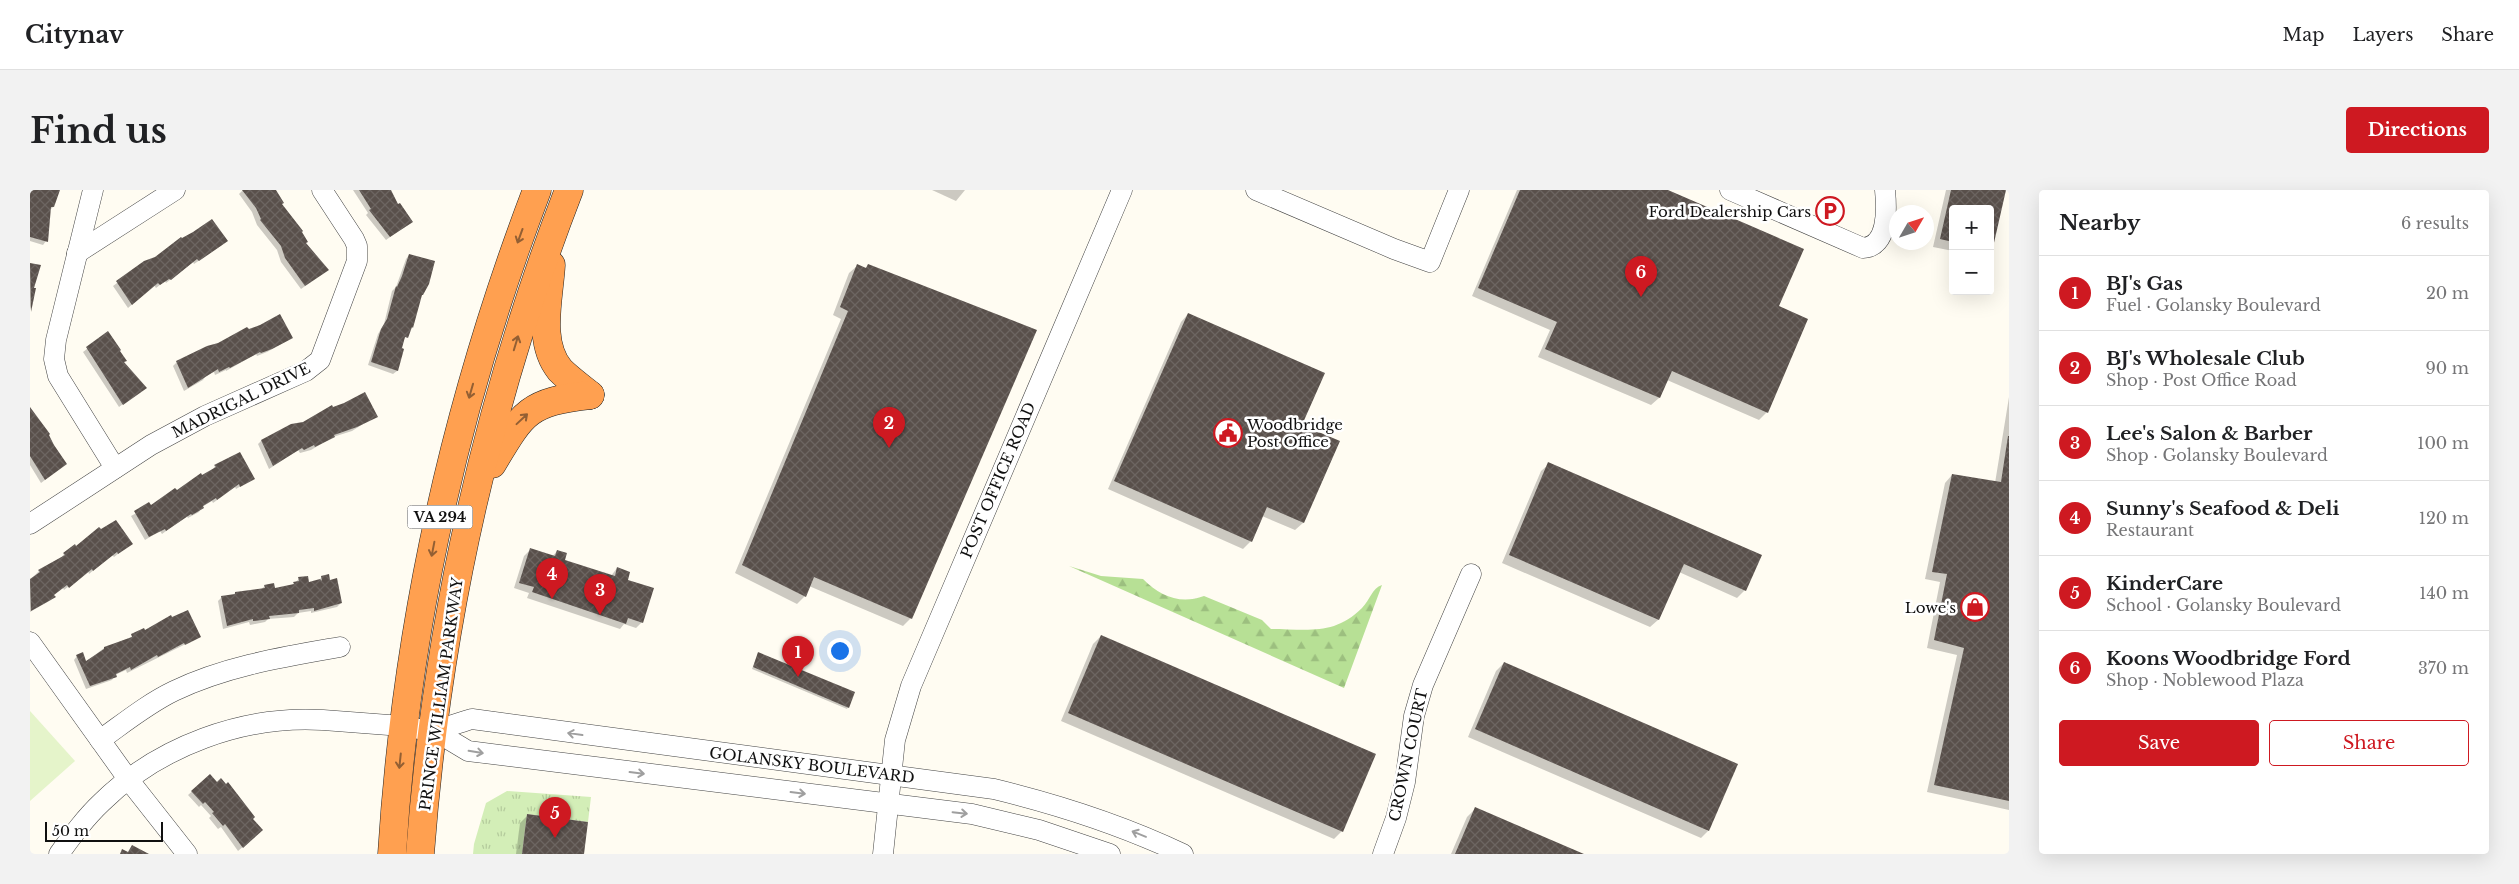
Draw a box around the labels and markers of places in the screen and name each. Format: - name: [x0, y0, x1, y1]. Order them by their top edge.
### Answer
- parking icon: Ford Dealership Cars: [1815, 196, 1845, 226]
- place label: Ford Dealership Cars: [1648, 202, 1811, 221]
- pin: 6: [1625, 256, 1657, 297]
- pin: 2: [873, 407, 905, 448]
- place label: Woodbridge Post Office: [1246, 415, 1343, 451]
- public building icon: Woodbridge Post Office: [1213, 418, 1243, 448]
- pin: 4: [536, 558, 568, 599]
- pin: 3: [584, 574, 616, 615]
- shop icon: Lowe's: [1960, 592, 1990, 622]
- place label: Lowe's: [1905, 598, 1956, 617]
- pin: 1: [782, 636, 814, 677]
- pin: 5: [539, 797, 571, 838]

